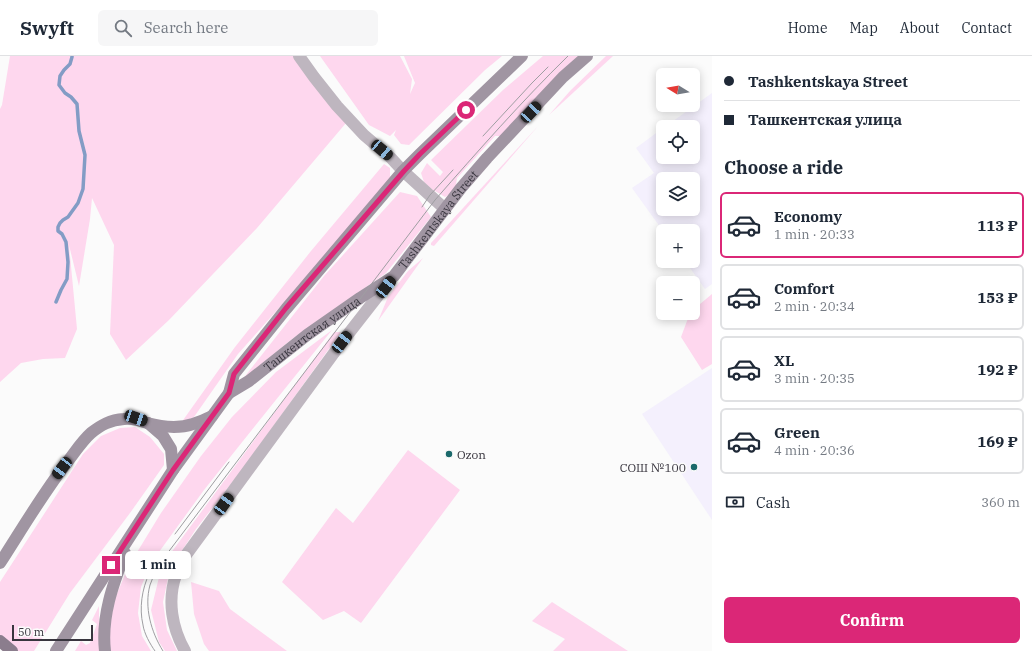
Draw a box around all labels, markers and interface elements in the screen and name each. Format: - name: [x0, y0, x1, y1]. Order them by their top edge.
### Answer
- search box: [98, 10, 378, 46]
- text: Swyft: [20, 16, 74, 40]
- icon: search: [112, 17, 134, 39]
- text: Search here: [144, 18, 228, 37]
- text: Home: [788, 19, 827, 37]
- text: Map: [849, 19, 878, 37]
- text: About: [900, 19, 939, 37]
- text: Contact: [961, 19, 1012, 37]
- north arrow: [656, 68, 700, 112]
- map controls: [656, 68, 700, 320]
- text: Tashkentskaya Street: [748, 72, 908, 91]
- car: [518, 99, 544, 125]
- route start: [457, 101, 475, 119]
- text: Ташкентская улица: [748, 110, 902, 129]
- button: locate: [656, 120, 700, 164]
- car: [369, 138, 395, 162]
- text: Choose a ride: [724, 156, 843, 179]
- street label: Tashkentskaya Street: [395, 167, 481, 272]
- button: layers: [656, 172, 700, 216]
- icon: car: [726, 207, 762, 243]
- text: Economy: [774, 207, 842, 226]
- text: 113 ₽: [977, 216, 1018, 235]
- button: +: [656, 224, 700, 268]
- text: 1 min · 20:33: [774, 226, 855, 243]
- car: [374, 274, 398, 300]
- button: −: [656, 276, 700, 320]
- icon: car: [726, 279, 762, 315]
- text: Comfort: [774, 279, 834, 298]
- text: 153 ₽: [977, 288, 1018, 307]
- street label: Ташкентская улица: [260, 292, 363, 374]
- text: 2 min · 20:34: [774, 298, 855, 315]
- car: [330, 329, 354, 355]
- icon: car: [726, 351, 762, 387]
- text: XL: [774, 351, 794, 370]
- text: 192 ₽: [977, 360, 1018, 379]
- text: 3 min · 20:35: [774, 370, 855, 387]
- car: [123, 408, 149, 428]
- icon: car: [726, 423, 762, 459]
- text: Green: [774, 423, 820, 442]
- text: 169 ₽: [977, 432, 1018, 451]
- text: 4 min · 20:36: [774, 442, 855, 459]
- place label: Ozon: [457, 447, 486, 462]
- marker: Ozon: [444, 449, 454, 459]
- car: [50, 455, 74, 481]
- place label: СОШ №100: [620, 460, 686, 475]
- marker: СОШ №100: [689, 462, 699, 472]
- car: [212, 491, 236, 517]
- icon: cash: [724, 491, 746, 513]
- text: Cash: [756, 493, 790, 512]
- text: 360 m: [981, 494, 1020, 511]
- callout: 1 min: [125, 551, 191, 579]
- route end: [102, 556, 120, 574]
- text: 1 min: [140, 556, 176, 573]
- button: Confirm: [724, 597, 1020, 643]
- scale bar: [12, 623, 93, 642]
- text: 50 m: [18, 625, 44, 639]

